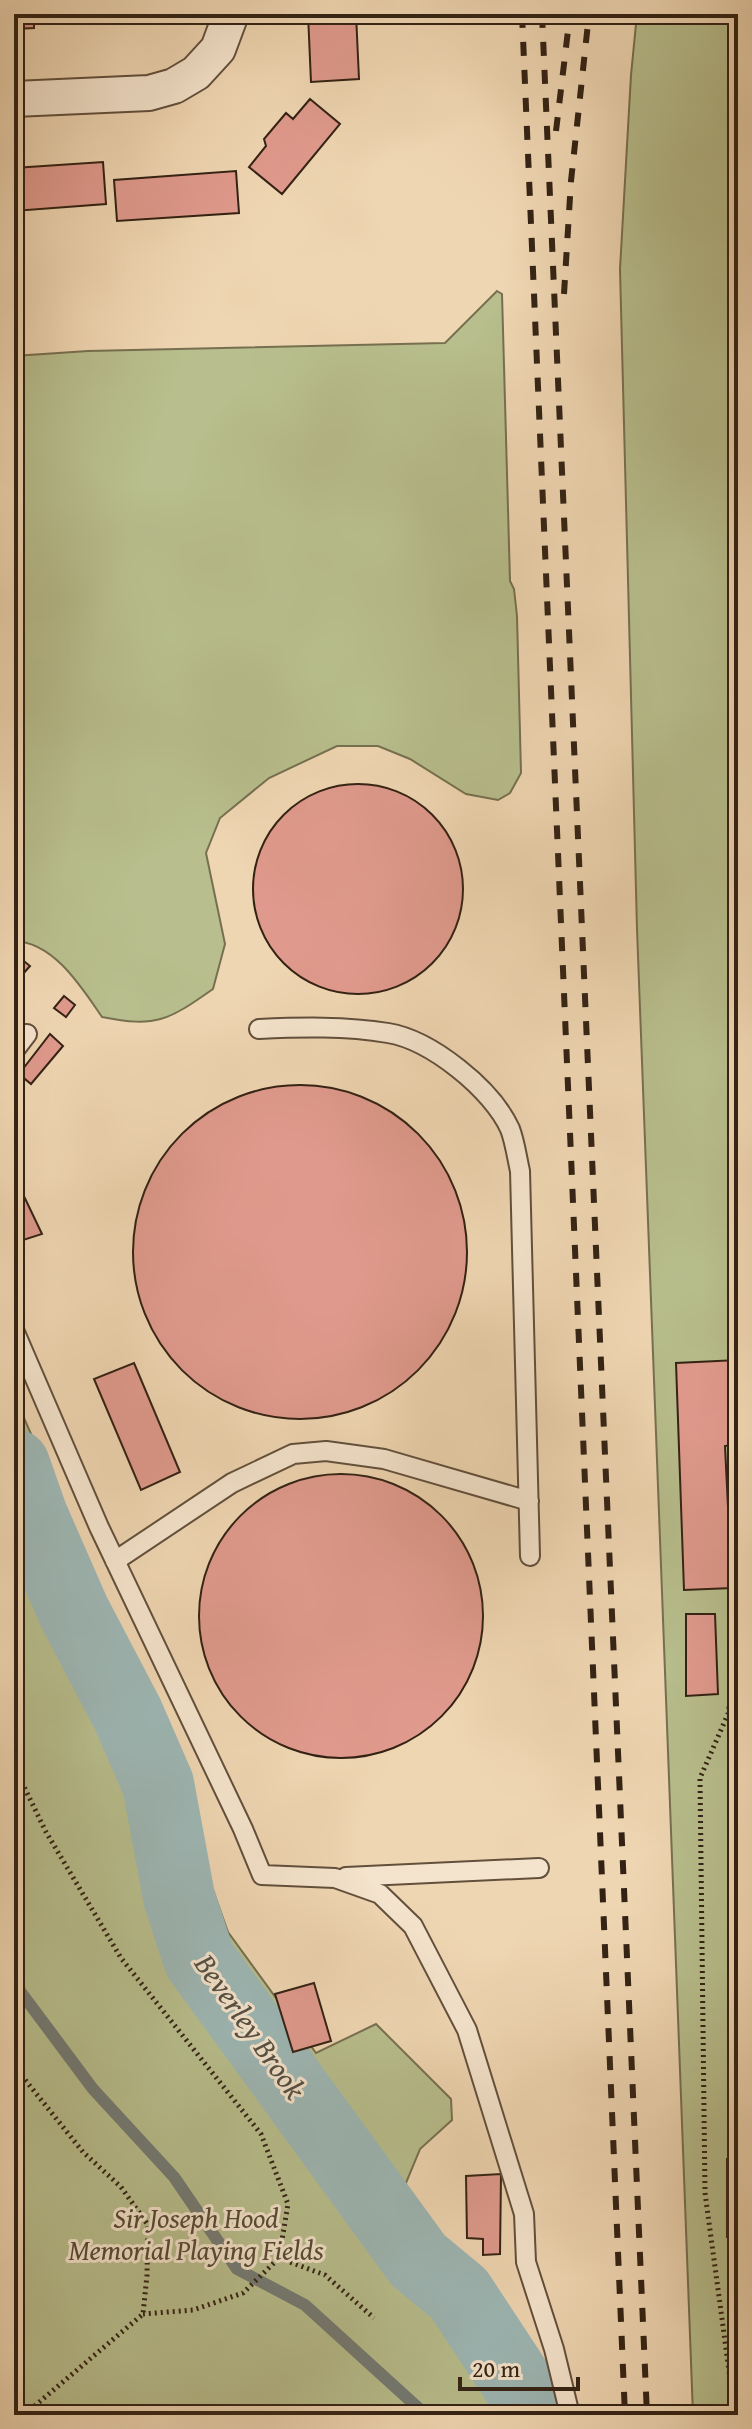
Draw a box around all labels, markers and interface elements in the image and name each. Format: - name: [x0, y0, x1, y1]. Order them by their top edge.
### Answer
- water label: Beverley Brook: [184, 1943, 318, 2108]
- park label: Sir Joseph Hood Memorial Playing Fields: [68, 2197, 324, 2270]
- scale bar: [460, 2341, 578, 2391]
- text: 20 m: [472, 2351, 520, 2386]

